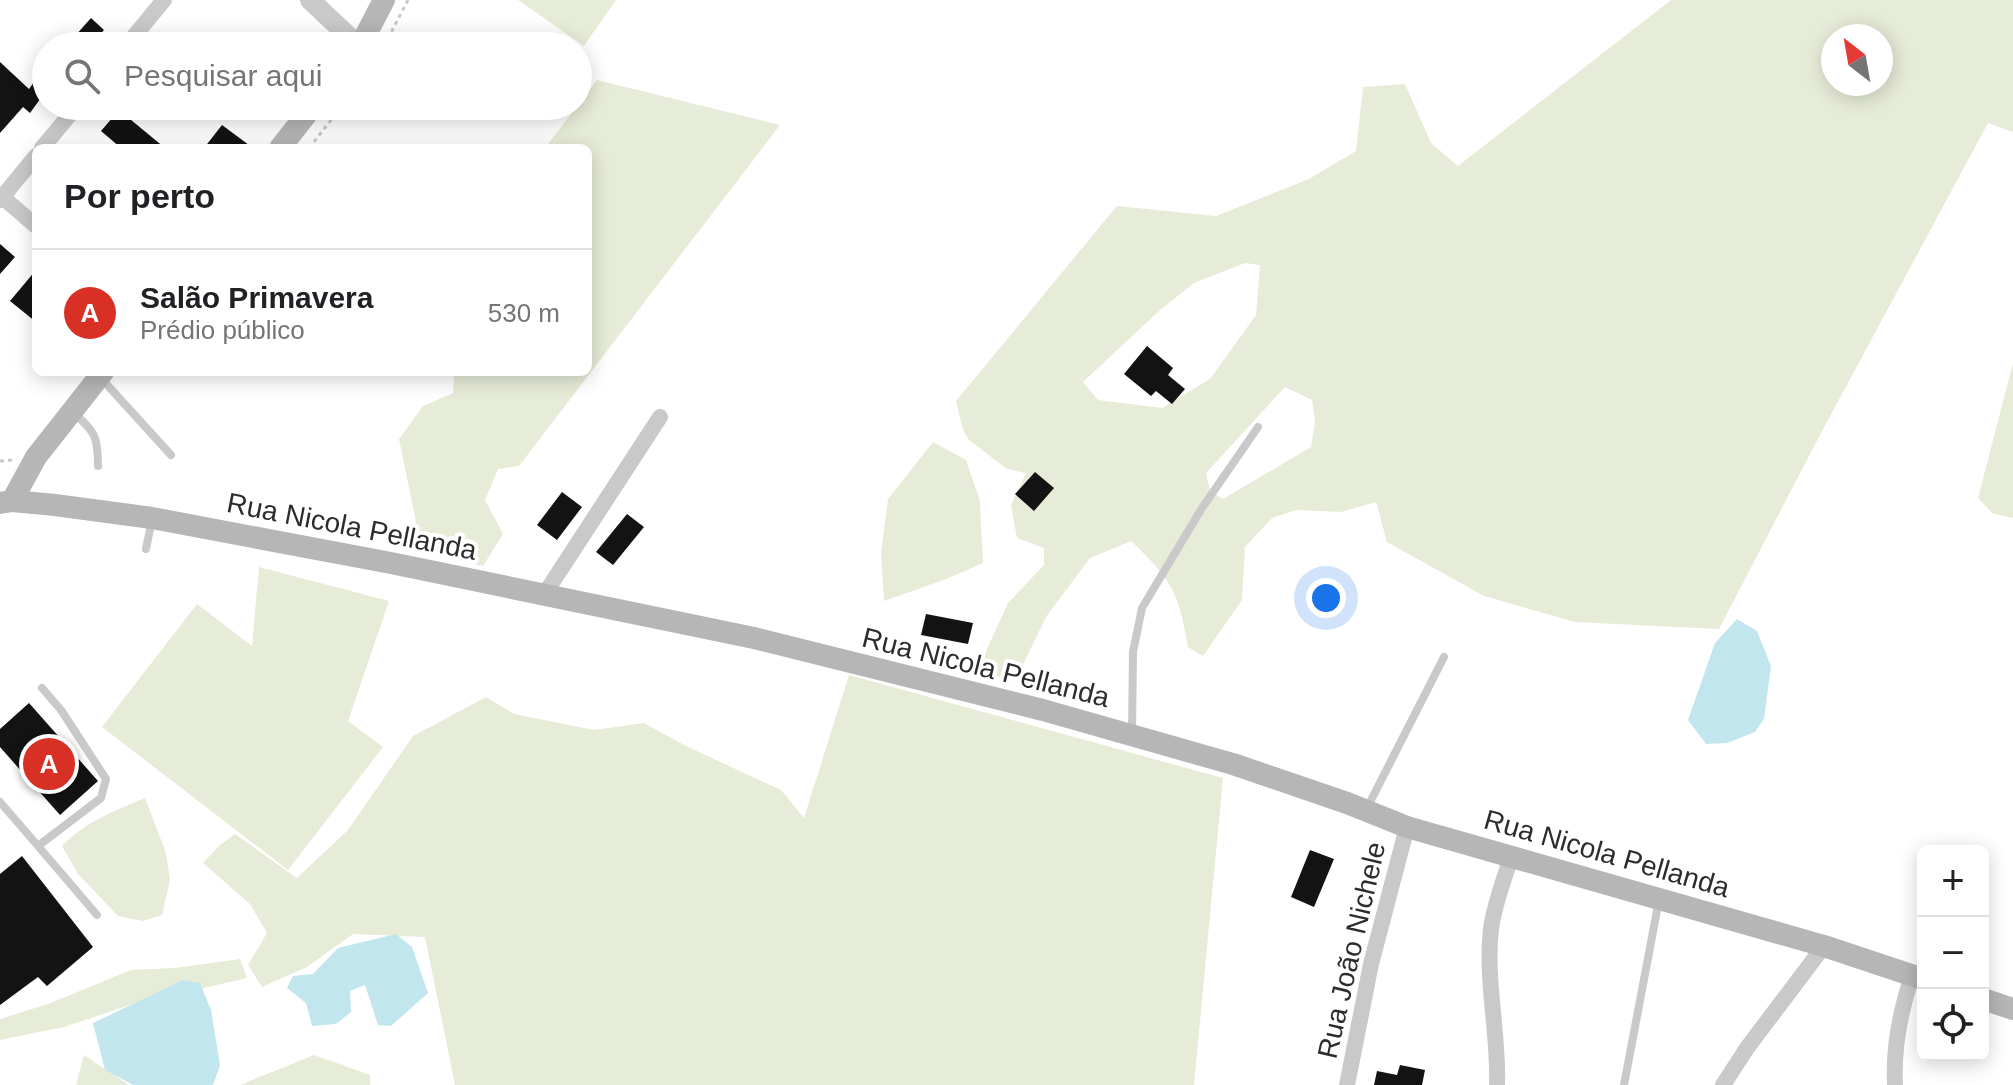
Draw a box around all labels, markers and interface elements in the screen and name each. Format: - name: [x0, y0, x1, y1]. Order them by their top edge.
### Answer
- north arrow: [1821, 24, 1893, 96]
- search box: [32, 32, 592, 120]
- icon: search: [60, 54, 104, 98]
- text: Pesquisar aqui: [124, 59, 322, 92]
- text: Por perto: [64, 177, 215, 215]
- text: Salão Primavera: [140, 281, 373, 314]
- text: A: [81, 298, 99, 328]
- text: 530 m: [488, 298, 560, 328]
- text: Prédio público: [140, 315, 305, 345]
- street label: Rua Nicola Pellanda: [224, 487, 480, 566]
- your location: [1306, 578, 1346, 618]
- street label: Rua Nicola Pellanda: [859, 622, 1113, 713]
- pin: A: [23, 734, 75, 794]
- street label: Rua Nicola Pellanda: [1481, 804, 1733, 903]
- street label: Rua João Nichele: [1312, 839, 1391, 1061]
- map controls: [1917, 845, 1989, 1061]
- button: +: [1917, 845, 1989, 917]
- button: −: [1917, 917, 1989, 989]
- button: locate: [1917, 989, 1989, 1061]

